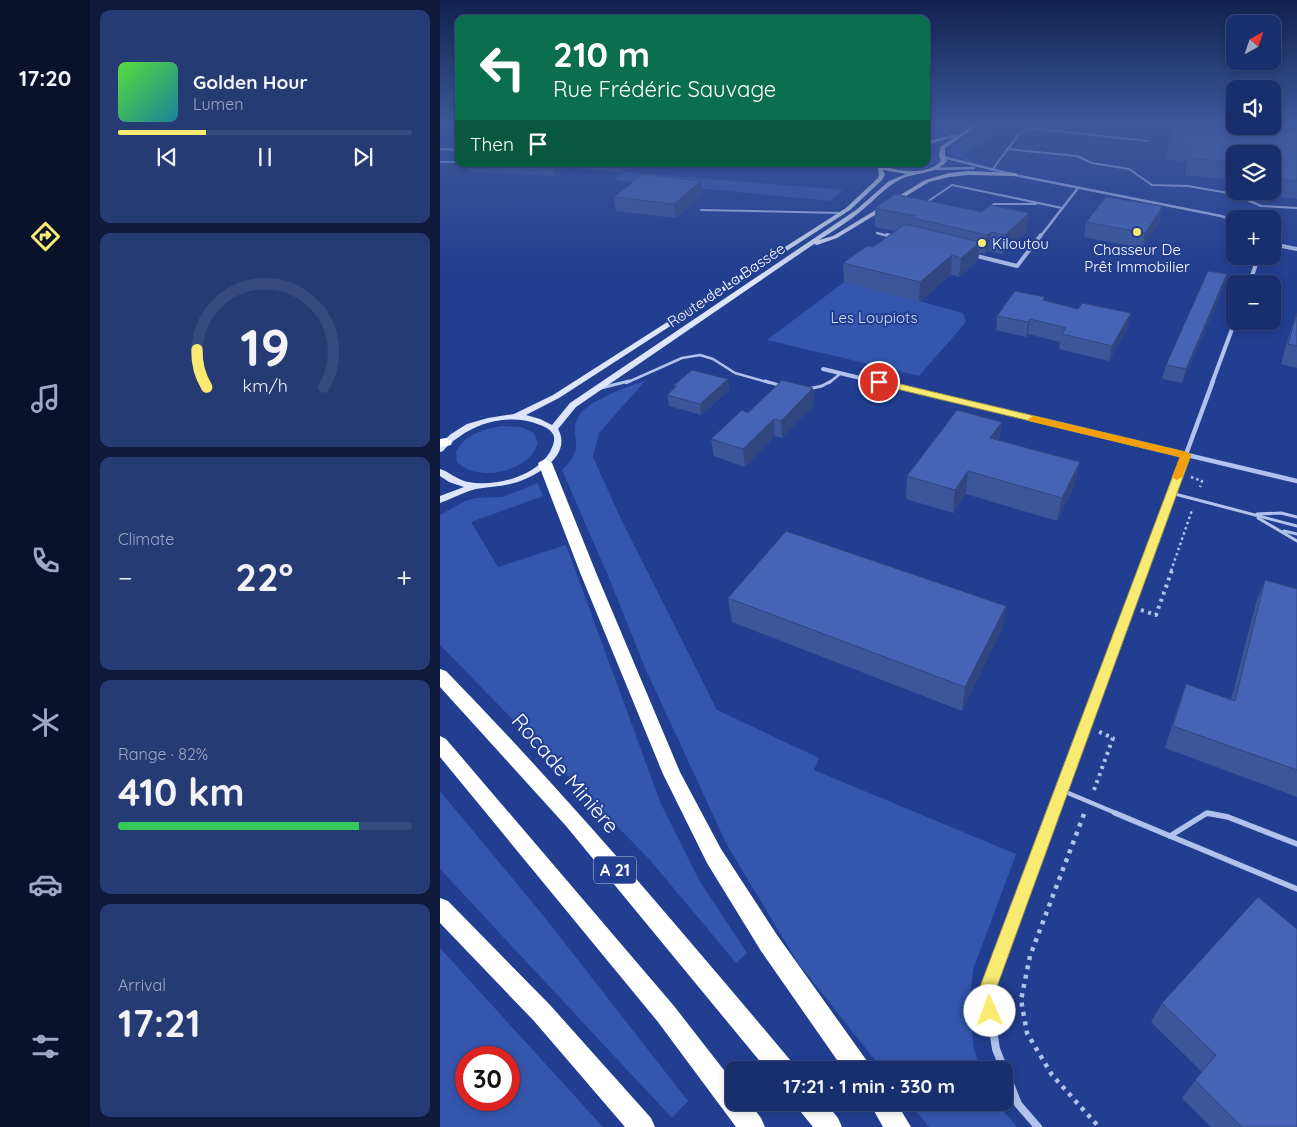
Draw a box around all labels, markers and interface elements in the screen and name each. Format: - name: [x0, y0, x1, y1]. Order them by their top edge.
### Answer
- north arrow: [1226, 15, 1281, 70]
- map controls: [1226, 15, 1281, 330]
- text: 210 m: [553, 32, 650, 76]
- icon: left: [470, 35, 535, 100]
- text: 17:20: [19, 64, 71, 92]
- text: Golden Hour: [193, 70, 308, 94]
- text: Rue Frédéric Sauvage: [553, 75, 776, 103]
- button: sound: [1226, 80, 1281, 135]
- text: Lumen: [193, 94, 244, 114]
- icon: arrive: [524, 130, 552, 158]
- text: Then: [470, 132, 514, 156]
- icon: previous: [153, 143, 181, 171]
- icon: pause: [251, 143, 279, 171]
- icon: next: [349, 143, 377, 171]
- button: layers: [1226, 145, 1281, 200]
- button: +: [1226, 210, 1281, 265]
- icon: directions: [28, 219, 63, 254]
- marker: Chasseur De Prêt Immobilier: [1131, 226, 1143, 238]
- place label: Kiloutou: [992, 234, 1049, 253]
- marker: Kiloutou: [976, 237, 988, 249]
- street label: Route de La Bassée: [664, 239, 788, 331]
- place label: Chasseur De Prêt Immobilier: [1084, 240, 1190, 276]
- button: −: [1226, 275, 1281, 330]
- park label: Les Loupiots: [831, 308, 917, 327]
- text: 19: [240, 314, 290, 379]
- pin: [858, 361, 900, 403]
- icon: arrive: [865, 368, 893, 396]
- text: km/h: [242, 374, 288, 396]
- icon: music: [28, 381, 63, 416]
- text: Climate: [118, 529, 174, 549]
- icon: phone: [28, 543, 63, 578]
- text: 22°: [235, 553, 293, 601]
- text: −: [118, 560, 133, 595]
- text: +: [396, 560, 412, 595]
- icon: climate: [28, 705, 63, 740]
- street label: Rocade Minière: [507, 708, 625, 838]
- text: Range · 82%: [118, 744, 208, 764]
- text: 410 km: [118, 768, 245, 816]
- road number: A 21: [594, 856, 636, 884]
- icon: car: [28, 867, 63, 902]
- text: Arrival: [118, 975, 166, 995]
- position arrow: [963, 984, 1015, 1036]
- text: 17:21: [118, 999, 200, 1047]
- icon: filters: [28, 1029, 63, 1064]
- speed limit sign: 30: [455, 1046, 520, 1111]
- text: 17:21 · 1 min · 330 m: [783, 1074, 955, 1098]

